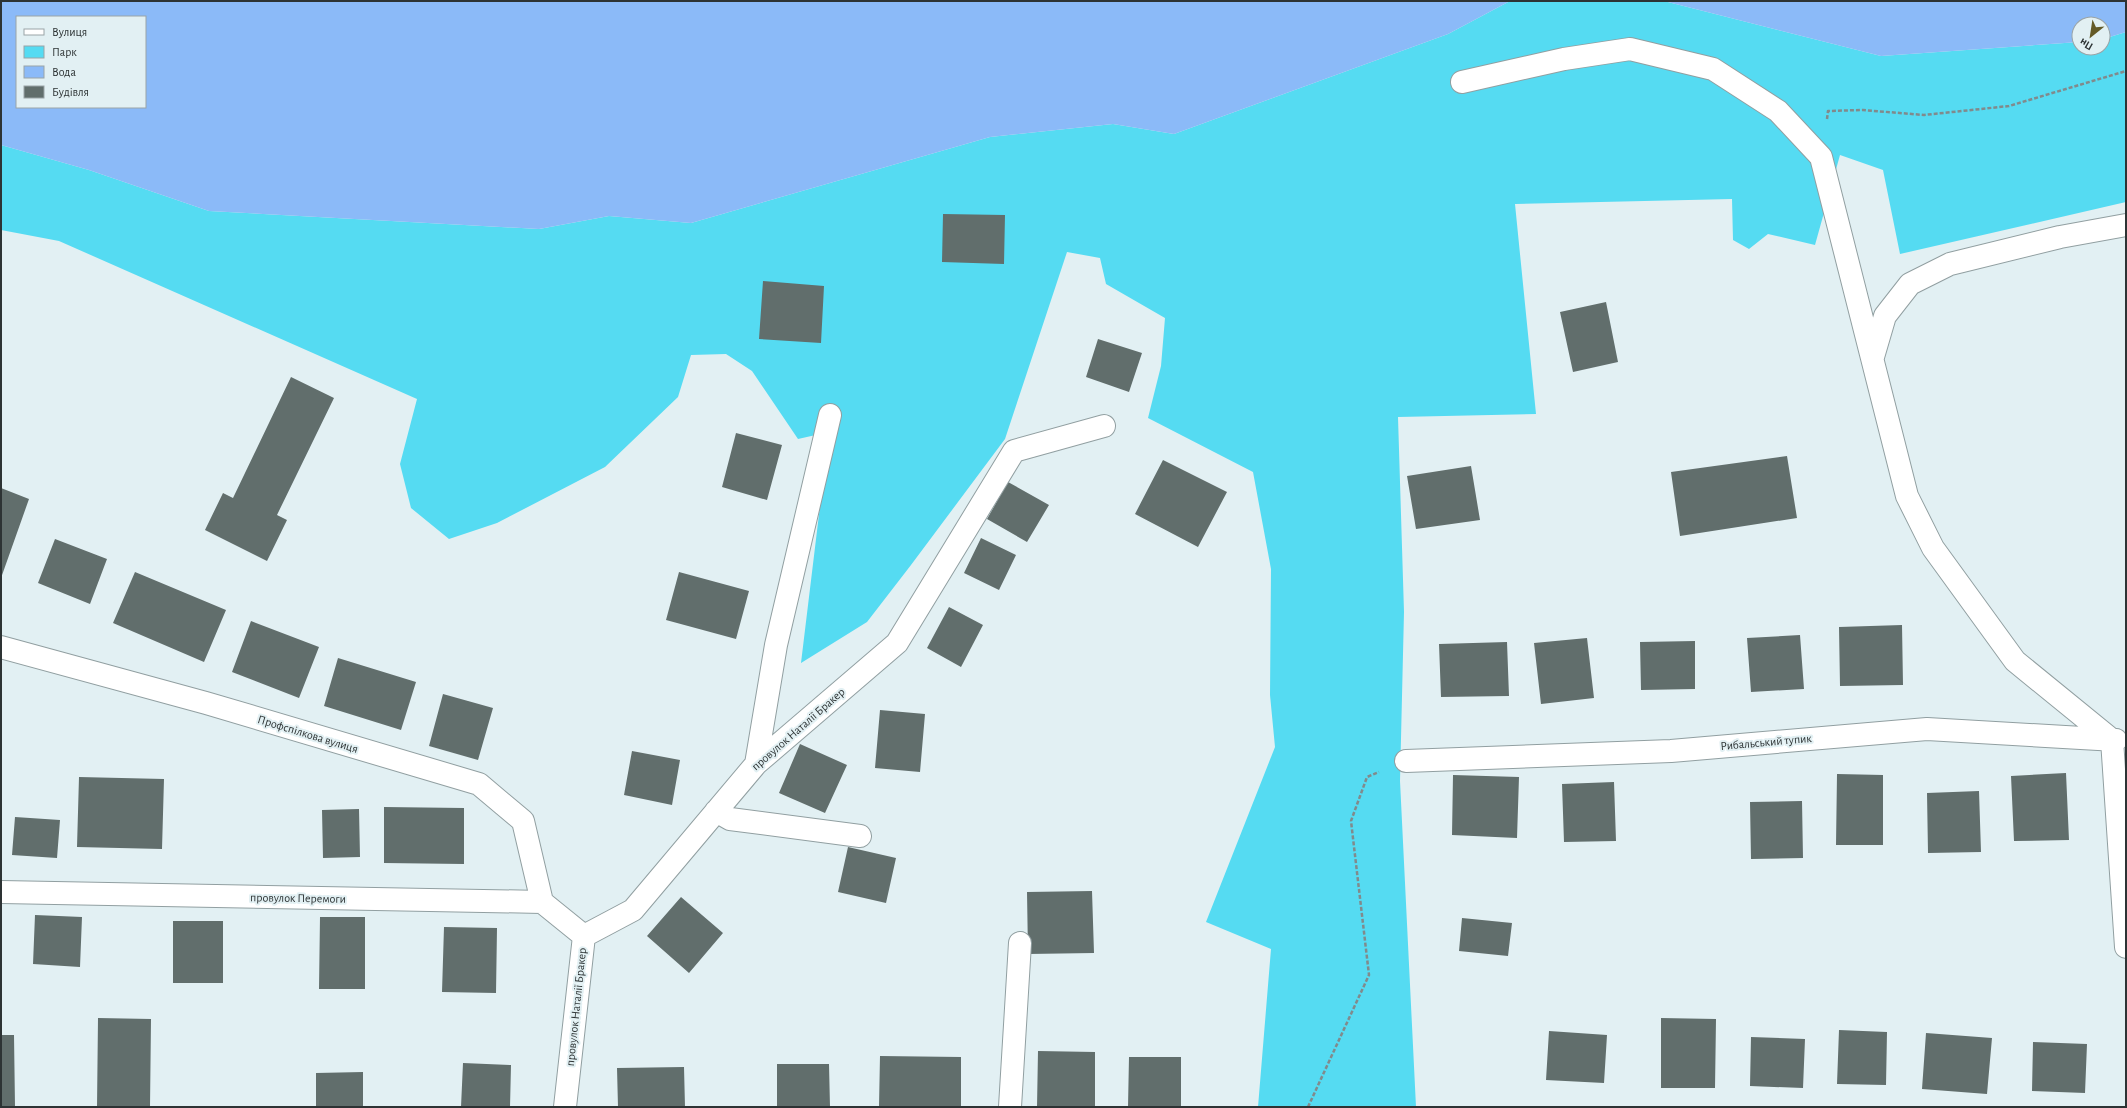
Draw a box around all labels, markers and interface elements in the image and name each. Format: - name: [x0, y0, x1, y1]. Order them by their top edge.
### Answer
- legend: [16, 16, 146, 108]
- north arrow: [2071, 16, 2111, 56]
- text: Вулиця: [52, 26, 87, 39]
- text: Пн: [2078, 36, 2095, 52]
- text: Парк: [52, 46, 77, 58]
- text: Вода: [52, 66, 76, 78]
- text: Будівля: [52, 86, 89, 99]
- street label: провулок Наталії Бракер: [749, 685, 848, 773]
- street label: Профспілкова вулиця: [256, 713, 360, 756]
- street label: Рибальський тупик: [1720, 732, 1813, 753]
- street label: провулок Перемоги: [250, 891, 346, 906]
- street label: провулок Наталії Бракер: [564, 947, 589, 1067]

